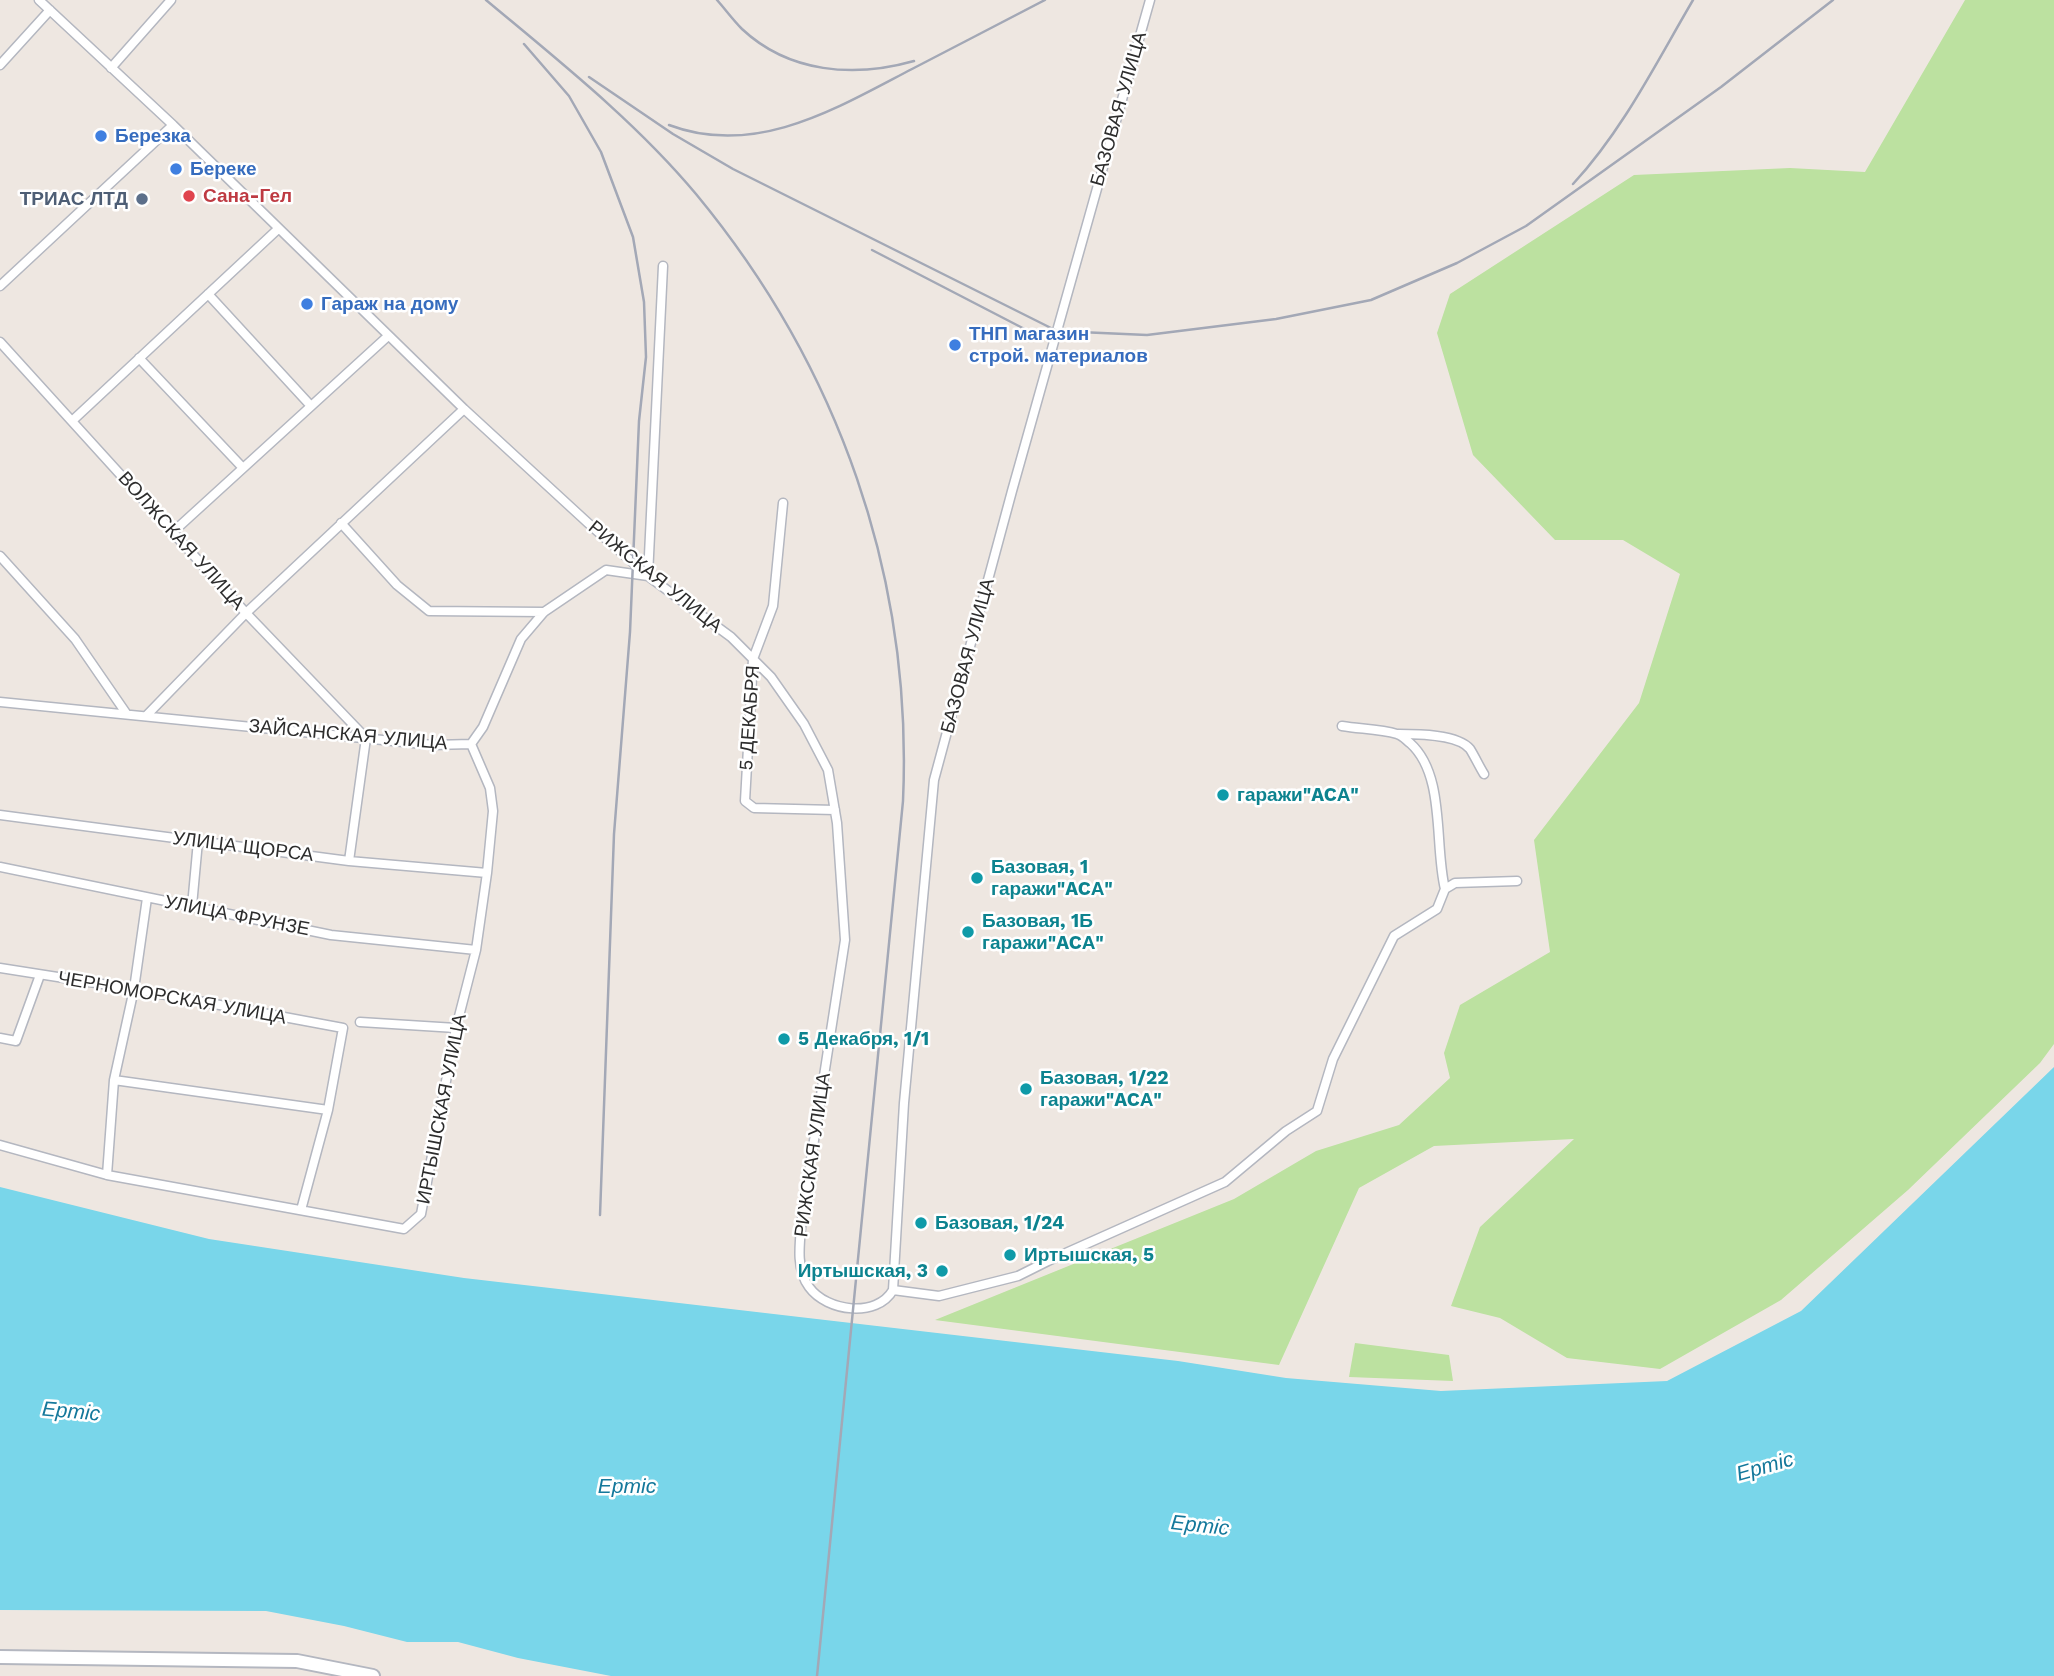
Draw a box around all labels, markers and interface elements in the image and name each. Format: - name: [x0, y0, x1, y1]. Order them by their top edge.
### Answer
- street label: БАЗОВАЯ УЛИЦА: [1086, 29, 1152, 189]
- place label: Березка: [115, 125, 191, 147]
- marker: Березка: [93, 128, 109, 144]
- place label: Береке: [190, 158, 256, 180]
- marker: Береке: [168, 161, 184, 177]
- place label: Сана-Гел: [203, 185, 292, 207]
- place label: ТРИАС ЛТД: [20, 188, 128, 210]
- marker: Сана-Гел: [181, 188, 197, 204]
- marker: ТРИАС ЛТД: [134, 191, 150, 207]
- place label: Гараж на дому: [321, 293, 458, 315]
- marker: Гараж на дому: [299, 296, 315, 312]
- place label: ТНП магазин строй. материалов: [969, 323, 1148, 367]
- marker: ТНП магазин строй. материалов: [947, 337, 963, 353]
- street label: ВОЛЖСКАЯ УЛИЦА: [113, 467, 249, 615]
- street label: РИЖСКАЯ УЛИЦА: [583, 516, 727, 638]
- street label: БАЗОВАЯ УЛИЦА: [936, 576, 1000, 736]
- street label: 5 ДЕКАБРЯ: [735, 665, 765, 771]
- street label: ЗАЙСАНСКАЯ УЛИЦА: [248, 715, 448, 755]
- place label: гаражи"ACА": [1237, 784, 1359, 806]
- marker: гаражи"ACА": [1215, 787, 1231, 803]
- street label: УЛИЦА ЩОРСА: [171, 827, 315, 867]
- place label: Базовая, 1 гаражи"ACА": [991, 856, 1113, 900]
- marker: Базовая, 1 гаражи"ACА": [969, 870, 985, 886]
- street label: УЛИЦА ФРУНЗЕ: [162, 891, 312, 941]
- place label: Базовая, 1Б гаражи"ACА": [982, 910, 1104, 954]
- marker: Базовая, 1Б гаражи"ACА": [960, 924, 976, 940]
- street label: ЧЕРНОМОРСКАЯ УЛИЦА: [56, 967, 288, 1029]
- street label: ИРТЫШСКАЯ УЛИЦА: [412, 1012, 472, 1206]
- place label: 5 Декабря, 1/1: [798, 1028, 929, 1050]
- marker: 5 Декабря, 1/1: [776, 1031, 792, 1047]
- place label: Базовая, 1/22 гаражи"ACА": [1040, 1067, 1169, 1111]
- street label: РИЖСКАЯ УЛИЦА: [790, 1071, 836, 1239]
- marker: Базовая, 1/22 гаражи"ACА": [1018, 1081, 1034, 1097]
- place label: Базовая, 1/24: [935, 1212, 1064, 1234]
- marker: Базовая, 1/24: [913, 1215, 929, 1231]
- place label: Иртышская, 5: [1024, 1244, 1154, 1266]
- marker: Иртышская, 5: [1002, 1247, 1018, 1263]
- place label: Иртышская, 3: [798, 1260, 928, 1282]
- marker: Иртышская, 3: [934, 1263, 950, 1279]
- water label: Ертіс: [41, 1397, 101, 1427]
- water label: Ертіс: [1733, 1447, 1797, 1487]
- water label: Ертіс: [598, 1474, 656, 1500]
- water label: Ертіс: [1170, 1510, 1230, 1542]

